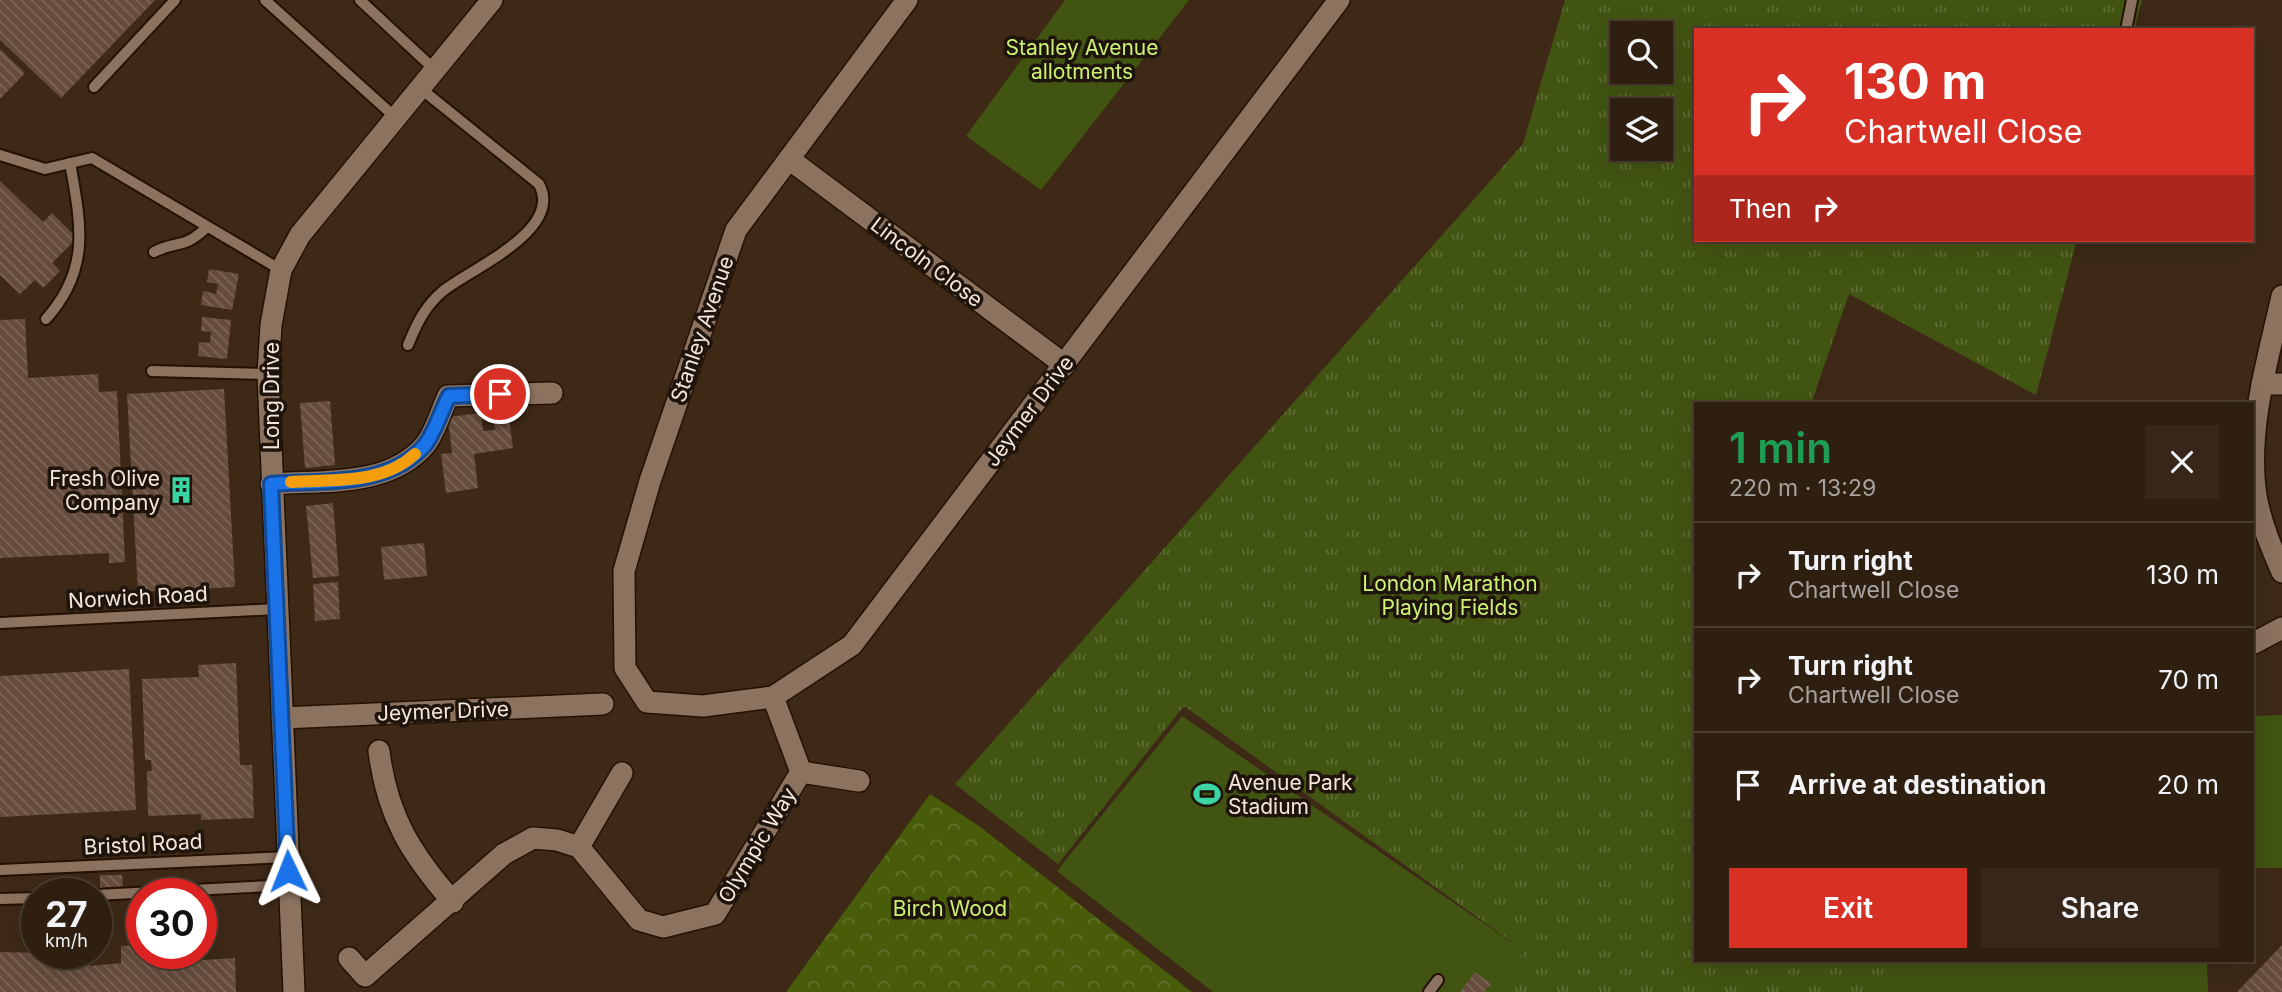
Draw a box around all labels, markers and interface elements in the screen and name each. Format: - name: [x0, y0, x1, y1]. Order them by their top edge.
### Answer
- map controls: [1610, 21, 1673, 161]
- button: search: [1610, 21, 1673, 84]
- park label: Stanley Avenue allotments: [1005, 35, 1159, 84]
- text: 130 m: [1844, 52, 1986, 111]
- icon: right: [1729, 56, 1820, 147]
- button: layers: [1610, 98, 1673, 161]
- text: Chartwell Close: [1844, 112, 2082, 151]
- icon: right: [1806, 189, 1844, 227]
- text: Then: [1729, 193, 1792, 224]
- street label: Lincoln Close: [866, 212, 988, 312]
- street label: Stanley Avenue: [665, 253, 739, 405]
- street label: Long Drive: [259, 342, 284, 450]
- street label: Jeymer Drive: [979, 351, 1079, 471]
- pin: [470, 364, 530, 424]
- icon: arrive: [481, 375, 519, 413]
- text: 1 min: [1729, 422, 1832, 473]
- button: close: [2145, 425, 2219, 499]
- place label: Fresh Olive Company: [49, 466, 160, 515]
- text: 220 m · 13:29: [1729, 474, 1876, 502]
- building icon: Fresh Olive Company: [166, 475, 196, 505]
- text: Turn right: [1788, 545, 1913, 576]
- icon: right: [1729, 556, 1767, 594]
- text: 130 m: [2146, 559, 2219, 590]
- park label: London Marathon Playing Fields: [1362, 571, 1538, 620]
- text: Chartwell Close: [1788, 576, 1959, 604]
- street label: Norwich Road: [68, 581, 208, 613]
- text: Turn right: [1788, 650, 1913, 681]
- icon: right: [1729, 661, 1767, 699]
- text: 70 m: [2158, 664, 2219, 695]
- text: Chartwell Close: [1788, 681, 1959, 709]
- street label: Jeymer Drive: [377, 696, 509, 726]
- icon: arrive: [1729, 766, 1767, 804]
- text: Arrive at destination: [1788, 769, 2047, 800]
- text: 20 m: [2157, 769, 2219, 800]
- place label: Avenue Park Stadium: [1228, 770, 1353, 819]
- sports icon: Avenue Park Stadium: [1192, 779, 1222, 809]
- street label: Olympic Way: [713, 783, 801, 907]
- street label: Bristol Road: [83, 828, 203, 860]
- position arrow: [251, 834, 325, 908]
- button: Exit: [1729, 868, 1967, 948]
- button: Share: [1981, 868, 2219, 948]
- speed limit sign: 30: [126, 878, 217, 969]
- text: 27: [45, 893, 88, 935]
- park label: Birch Wood: [893, 896, 1007, 921]
- text: km/h: [45, 930, 88, 951]

